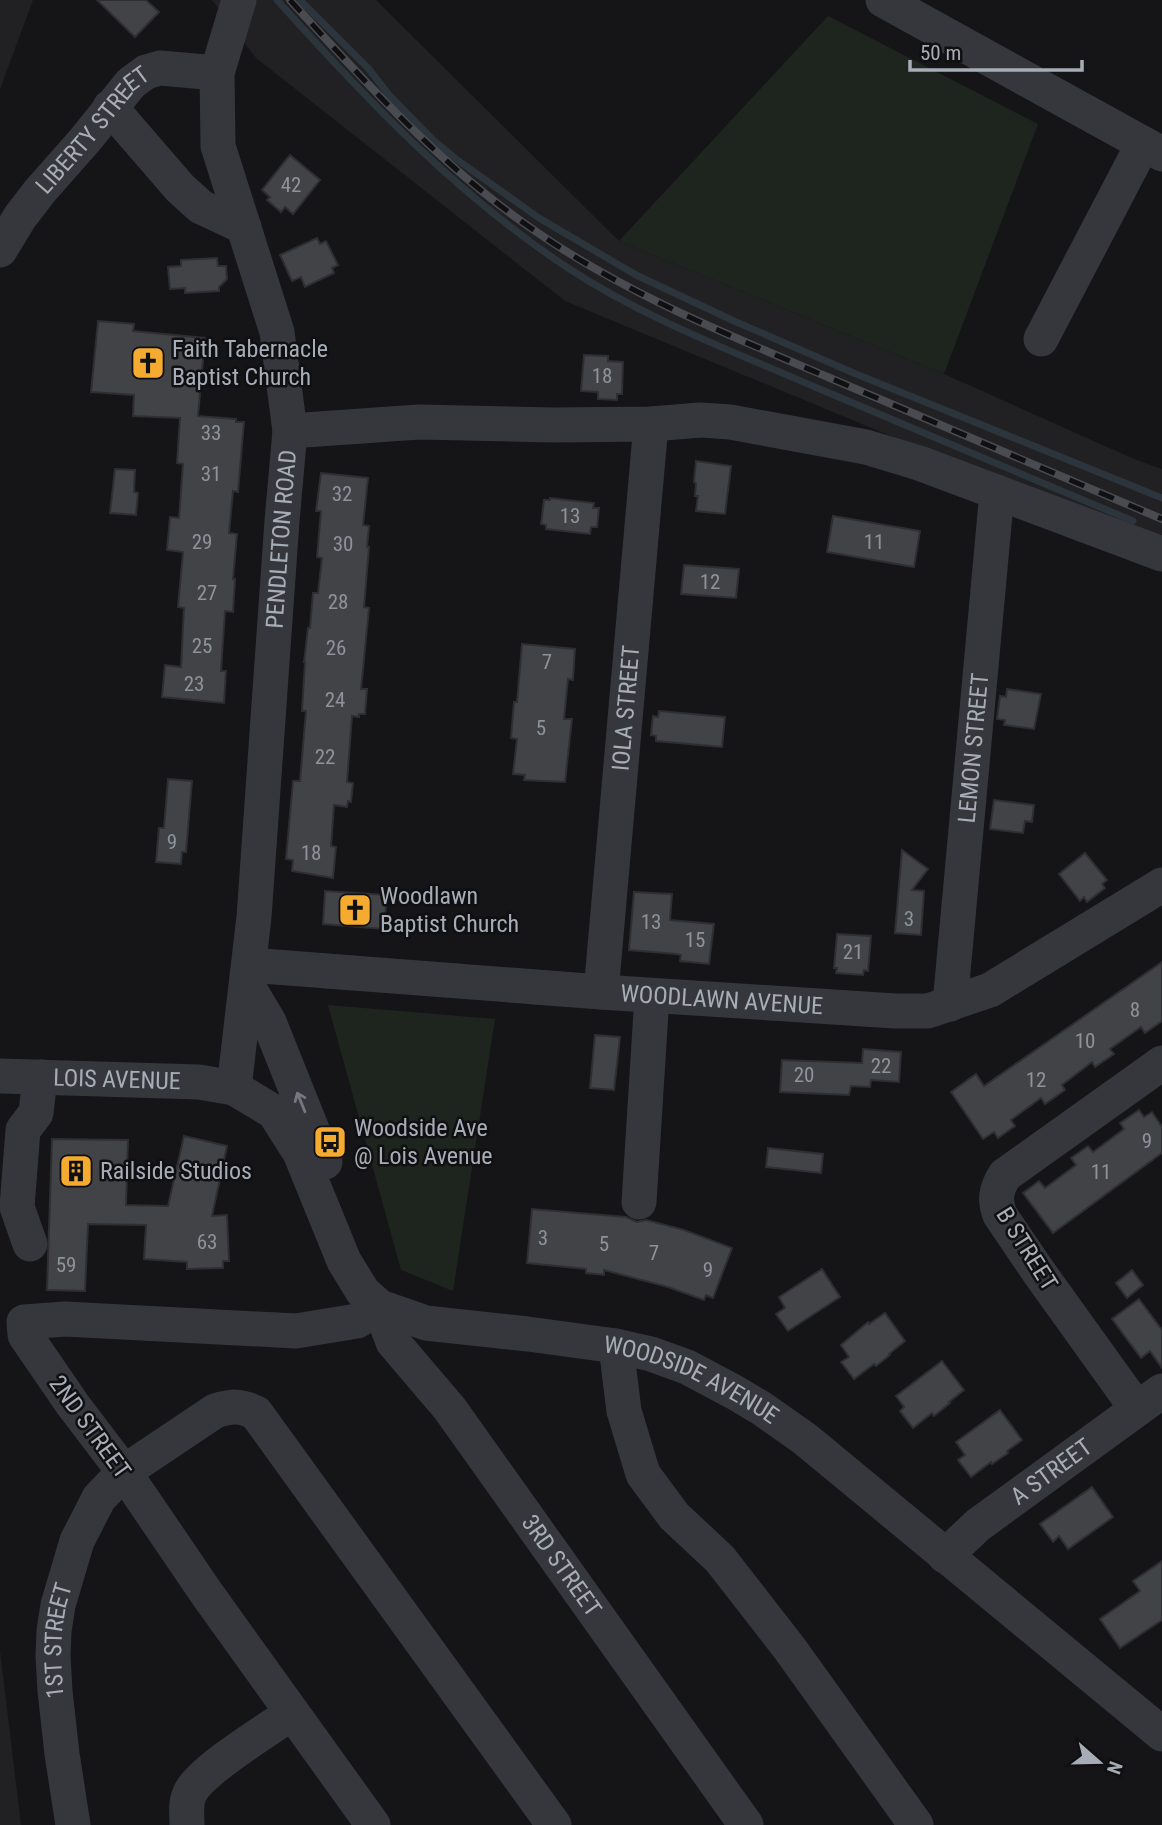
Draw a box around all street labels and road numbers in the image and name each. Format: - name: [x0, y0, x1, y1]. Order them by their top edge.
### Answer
- street label: LIBERTY STREET: [30, 60, 155, 200]
- street label: PENDLETON ROAD: [260, 449, 302, 629]
- street label: IOLA STREET: [607, 644, 645, 772]
- street label: LEMON STREET: [953, 672, 994, 824]
- street label: WOODLAWN AVENUE: [620, 979, 824, 1020]
- street label: LOIS AVENUE: [53, 1064, 181, 1095]
- street label: B STREET: [991, 1202, 1063, 1296]
- street label: WOODSIDE AVENUE: [602, 1331, 784, 1430]
- street label: 2ND STREET: [43, 1370, 137, 1484]
- street label: A STREET: [1005, 1433, 1097, 1510]
- street label: 3RD STREET: [516, 1510, 607, 1622]
- street label: 1ST STREET: [39, 1579, 78, 1700]

